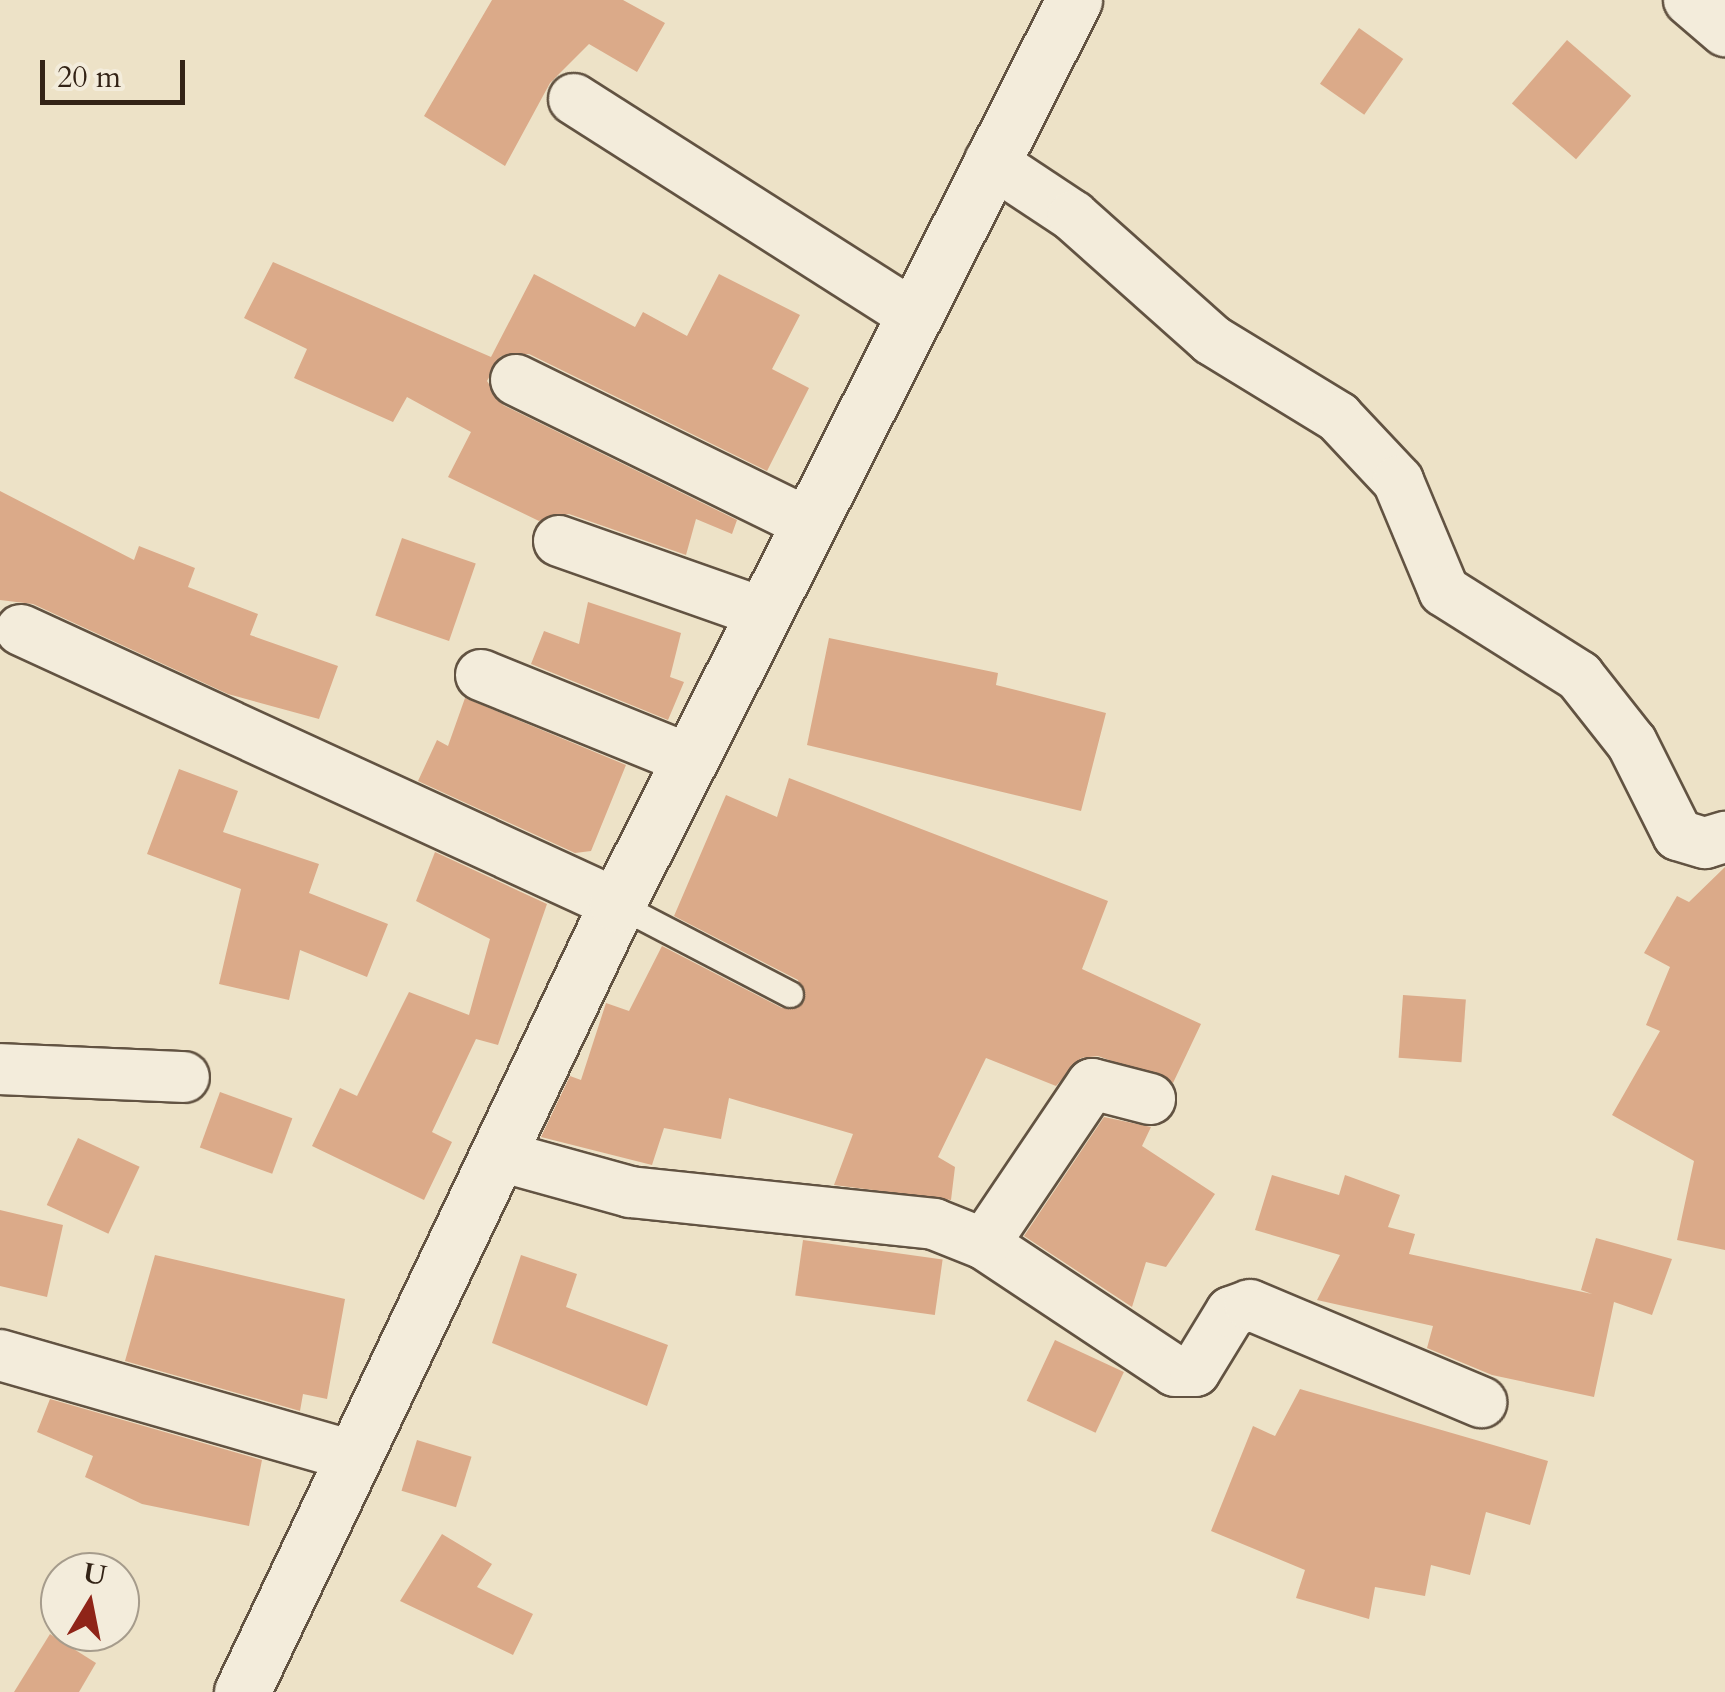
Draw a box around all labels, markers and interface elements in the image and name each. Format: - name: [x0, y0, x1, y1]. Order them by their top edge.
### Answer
- scale bar: [45, 40, 190, 102]
- text: 20 m: [57, 57, 121, 98]
- north arrow: [40, 1552, 140, 1652]
- text: U: [80, 1554, 109, 1595]

